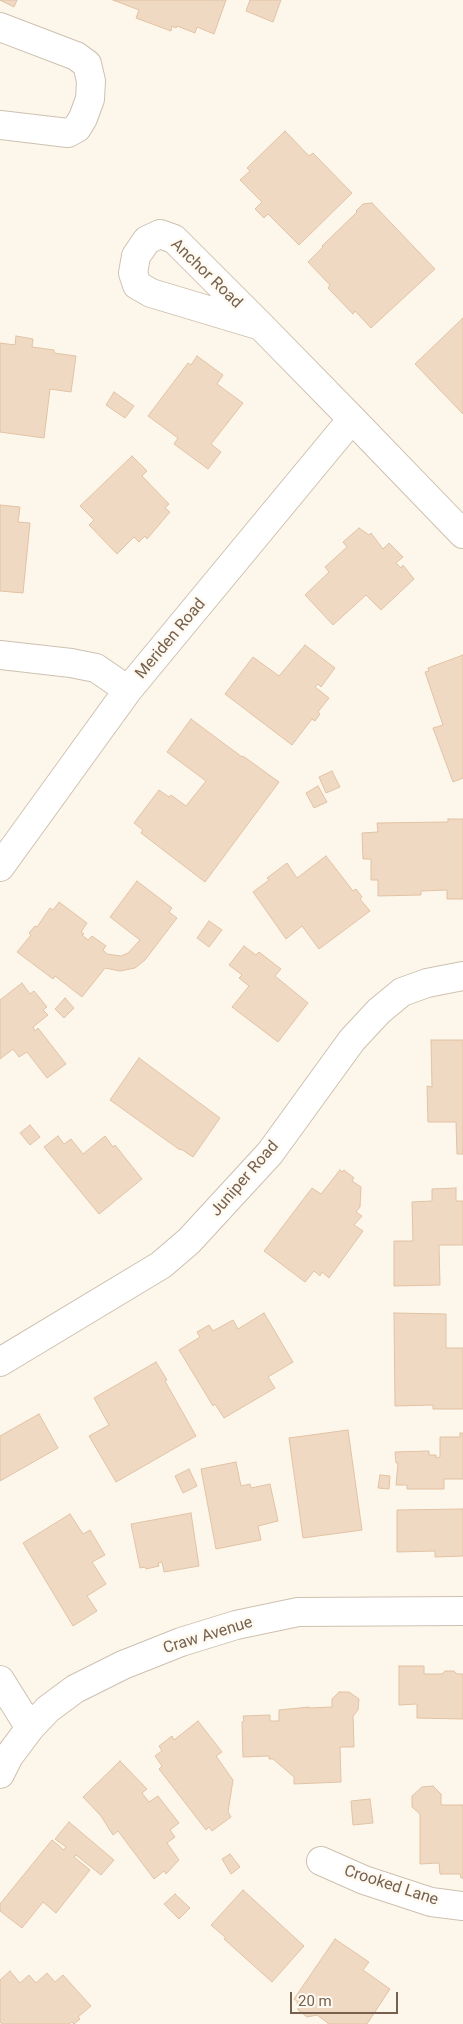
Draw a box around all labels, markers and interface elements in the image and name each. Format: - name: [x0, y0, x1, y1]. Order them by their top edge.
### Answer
- street label: Anchor Road: [166, 235, 246, 313]
- street label: Meriden Road: [132, 595, 210, 683]
- street label: Juniper Road: [207, 1137, 283, 1221]
- street label: Craw Avenue: [161, 1613, 255, 1659]
- street label: Crooked Lane: [341, 1862, 441, 1910]
- scale bar: [293, 1982, 400, 2014]
- text: 20 m: [298, 1992, 332, 2010]

